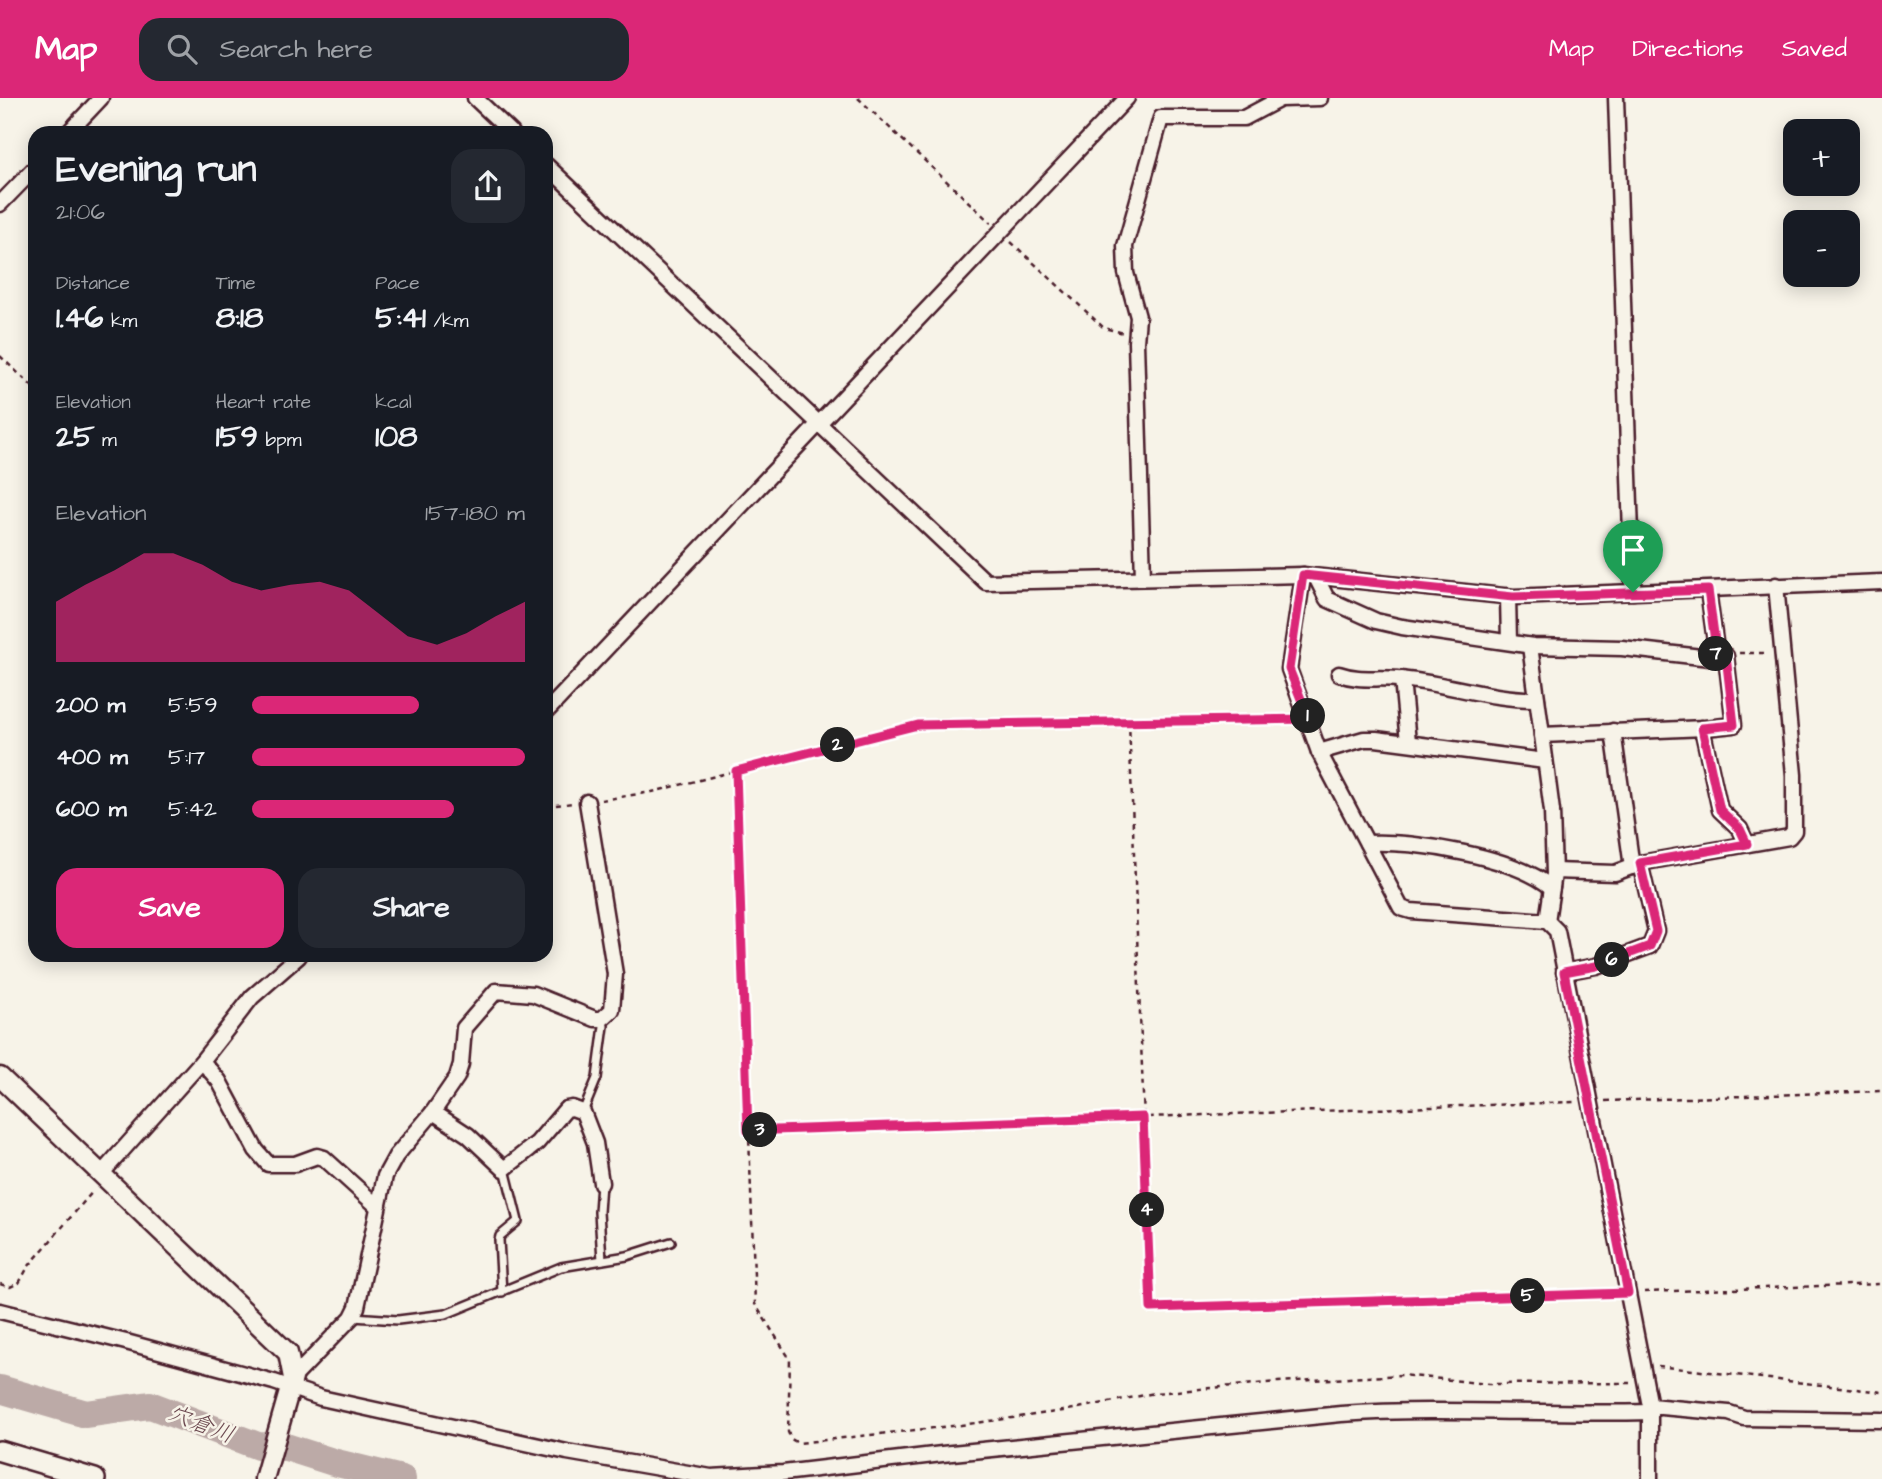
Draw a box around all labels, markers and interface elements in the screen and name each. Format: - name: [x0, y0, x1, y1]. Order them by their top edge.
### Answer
- search box: [139, 18, 629, 81]
- text: Map: [35, 26, 97, 72]
- icon: search: [163, 30, 201, 68]
- text: Search here: [219, 31, 373, 67]
- text: Map: [1549, 32, 1594, 66]
- text: Directions: [1632, 32, 1744, 66]
- text: Saved: [1782, 32, 1847, 66]
- map controls: [1783, 119, 1860, 287]
- button: +: [1783, 119, 1860, 196]
- text: Evening run: [56, 144, 257, 196]
- button: share: [451, 149, 525, 223]
- text: 21:06: [56, 196, 105, 228]
- button: −: [1783, 210, 1860, 287]
- text: Distance: [56, 270, 130, 297]
- text: Time: [216, 270, 255, 297]
- text: Pace: [375, 270, 419, 297]
- text: 1.46: [56, 297, 103, 339]
- text: 8:18: [216, 297, 263, 339]
- text: 5:41: [375, 297, 426, 339]
- text: km: [103, 308, 137, 335]
- text: /km: [426, 308, 469, 335]
- text: Elevation: [56, 389, 131, 416]
- text: Heart rate: [216, 389, 311, 416]
- text: kcal: [375, 389, 412, 416]
- text: 25: [56, 416, 94, 458]
- text: 159: [216, 416, 258, 458]
- text: 108: [375, 416, 418, 458]
- text: m: [94, 427, 117, 454]
- text: bpm: [258, 427, 301, 454]
- text: Elevation: [56, 497, 147, 529]
- text: 157–180 m: [425, 497, 525, 529]
- pin: [1603, 520, 1663, 592]
- icon: arrive: [1614, 531, 1652, 569]
- pin: 7: [1698, 636, 1734, 672]
- text: 7: [1710, 640, 1721, 667]
- text: 200 m: [56, 689, 125, 721]
- text: 5:59: [168, 689, 218, 721]
- pin: 1: [1290, 698, 1326, 734]
- text: 1: [1306, 702, 1309, 729]
- pin: 2: [820, 728, 856, 762]
- text: 2: [832, 731, 843, 758]
- text: 400 m: [56, 741, 128, 773]
- text: 5:17: [168, 741, 205, 773]
- text: 600 m: [56, 793, 127, 825]
- text: 5:42: [168, 793, 217, 825]
- button: Save: [56, 868, 284, 948]
- button: Share: [298, 868, 525, 948]
- pin: 6: [1594, 942, 1630, 978]
- text: 6: [1606, 946, 1617, 973]
- pin: 3: [742, 1112, 778, 1148]
- text: 3: [755, 1116, 764, 1143]
- pin: 4: [1130, 1192, 1164, 1228]
- text: 4: [1140, 1196, 1153, 1223]
- pin: 5: [1510, 1278, 1546, 1314]
- text: 5: [1521, 1282, 1534, 1309]
- water label: 穴倉川: [163, 1397, 239, 1451]

